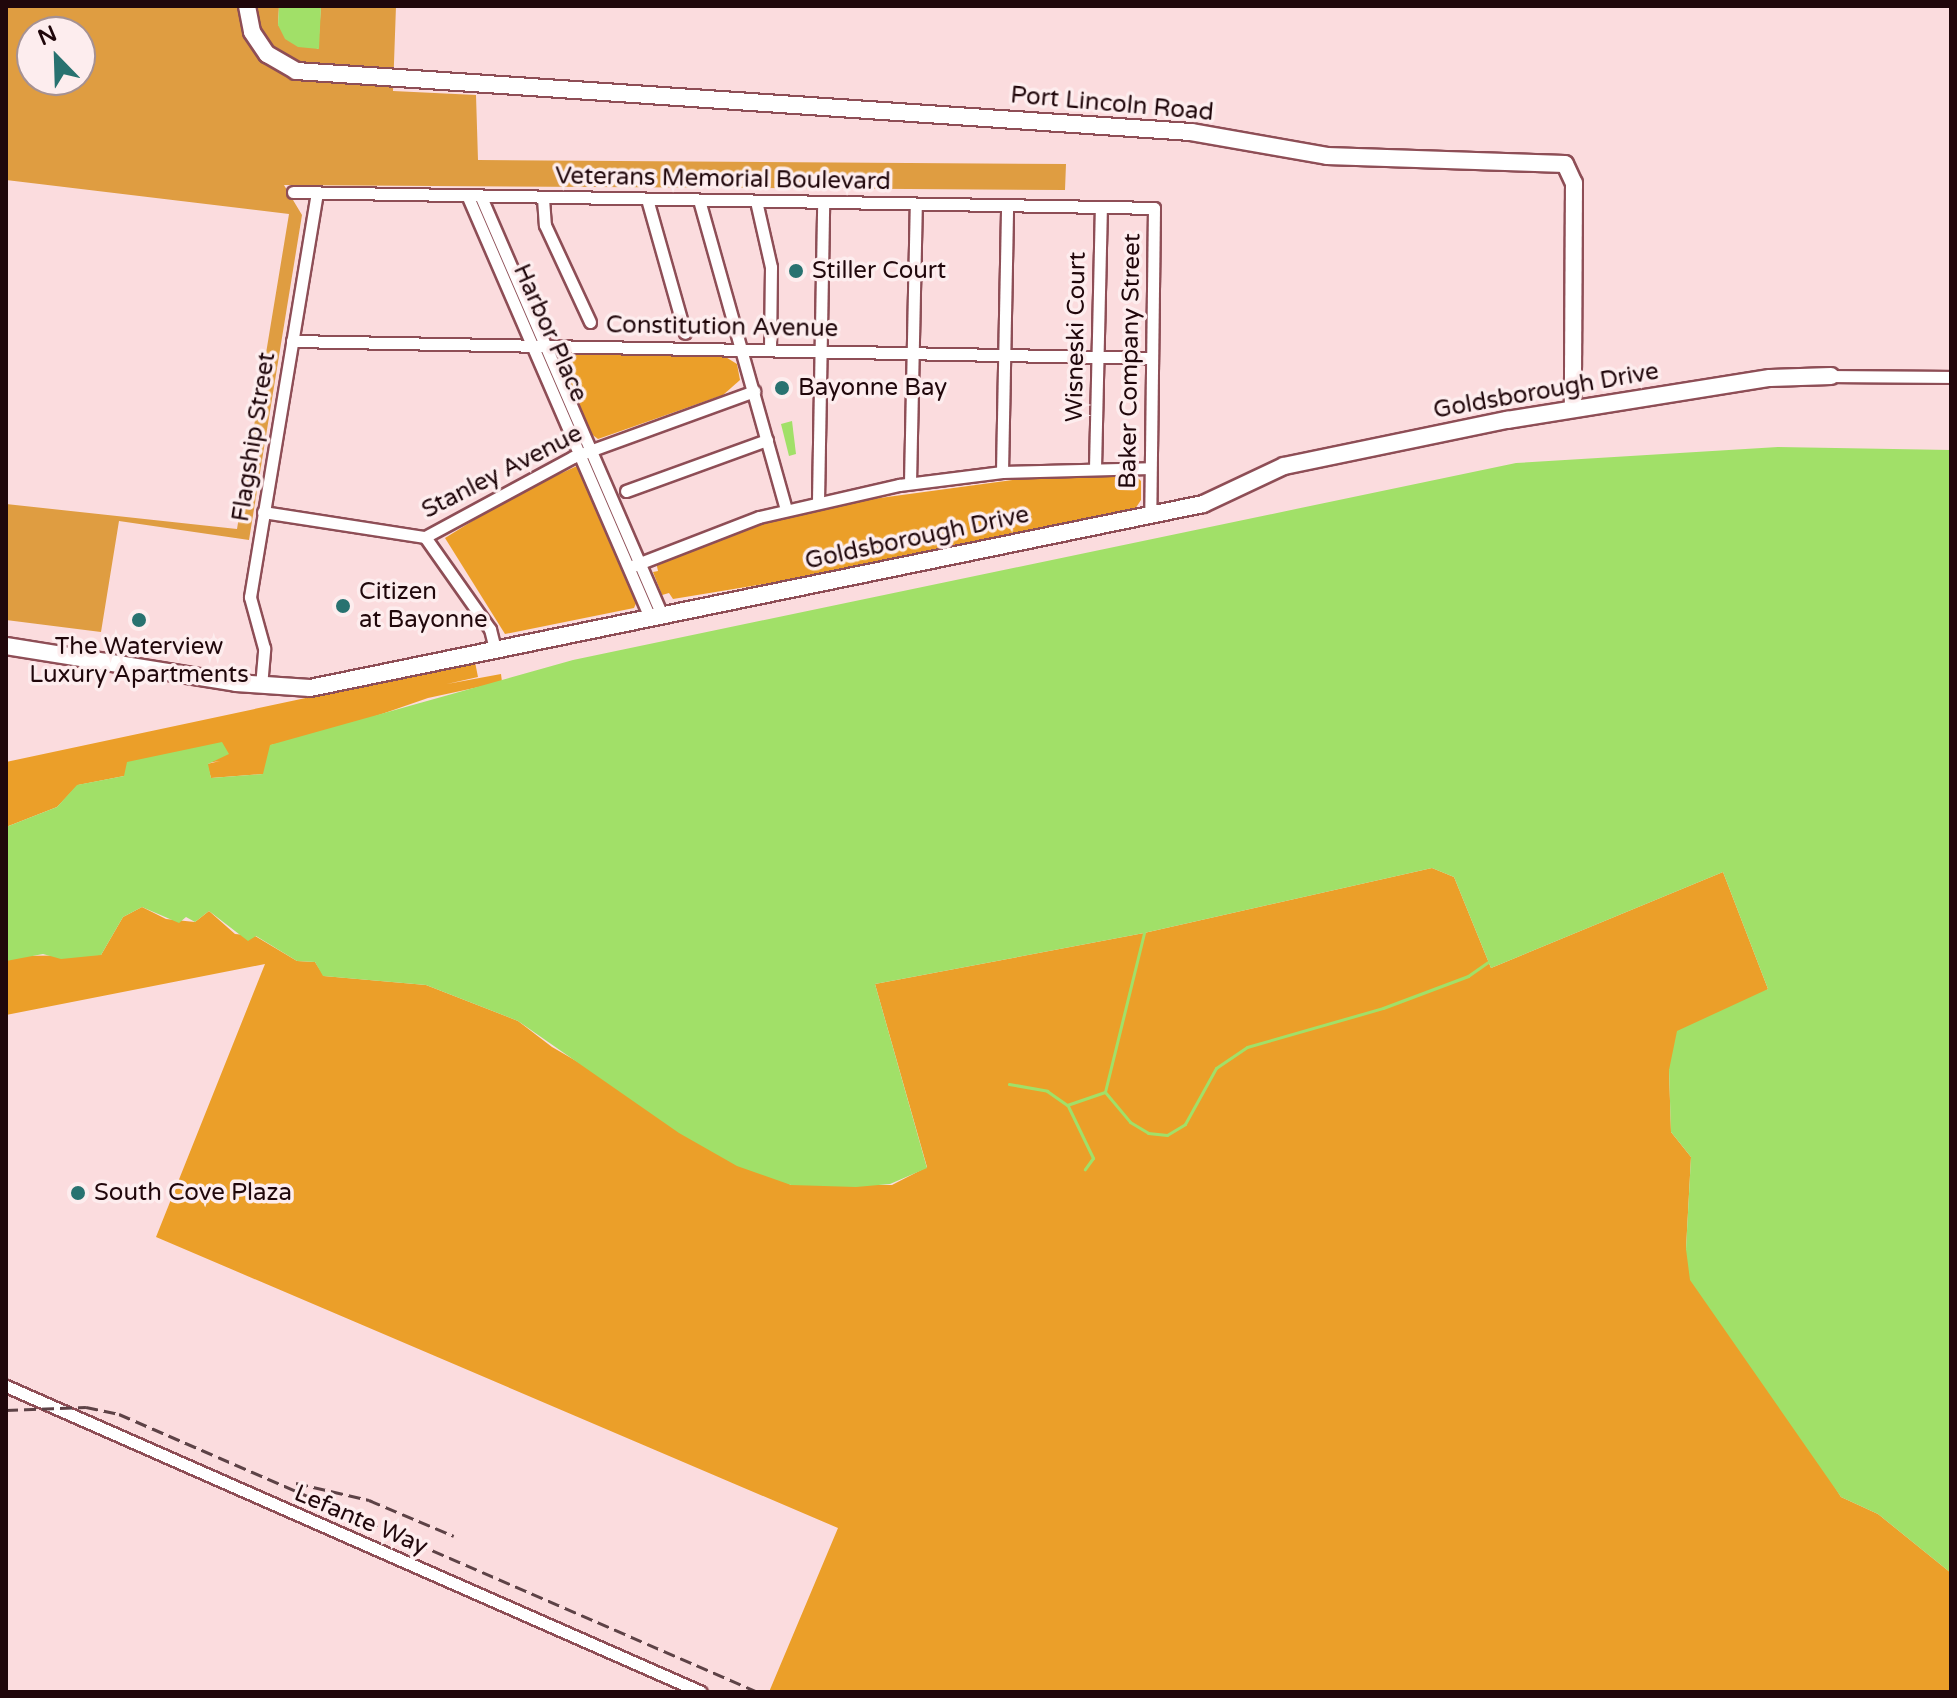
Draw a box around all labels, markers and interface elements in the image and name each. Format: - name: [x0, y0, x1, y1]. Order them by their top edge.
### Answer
- north arrow: [16, 16, 96, 96]
- text: N: [34, 20, 61, 51]
- street label: Port Lincoln Road: [1009, 81, 1215, 127]
- street label: Veterans Memorial Boulevard: [555, 162, 891, 196]
- street label: Baker Company Street: [1113, 233, 1147, 489]
- street label: Wisneski Court: [1060, 252, 1092, 422]
- place label: Stiller Court: [812, 257, 946, 285]
- street label: Harbor Place: [507, 260, 593, 406]
- marker: Stiller Court: [787, 262, 805, 280]
- street label: Constitution Avenue: [606, 311, 838, 343]
- street label: Flagship Street: [226, 350, 282, 524]
- street label: Goldsborough Drive: [1431, 357, 1661, 425]
- place label: Bayonne Bay: [798, 374, 947, 402]
- marker: Bayonne Bay: [773, 379, 791, 397]
- street label: Stanley Avenue: [417, 419, 587, 525]
- street label: Goldsborough Drive: [802, 500, 1032, 576]
- place label: Citizen at Bayonne: [359, 578, 488, 634]
- marker: Citizen at Bayonne: [334, 597, 352, 615]
- marker: The Waterview Luxury Apartments: [130, 611, 148, 629]
- place label: The Waterview Luxury Apartments: [29, 633, 249, 689]
- place label: South Cove Plaza: [94, 1179, 292, 1207]
- marker: South Cove Plaza: [69, 1184, 87, 1202]
- street label: Lefante Way: [290, 1479, 432, 1561]

